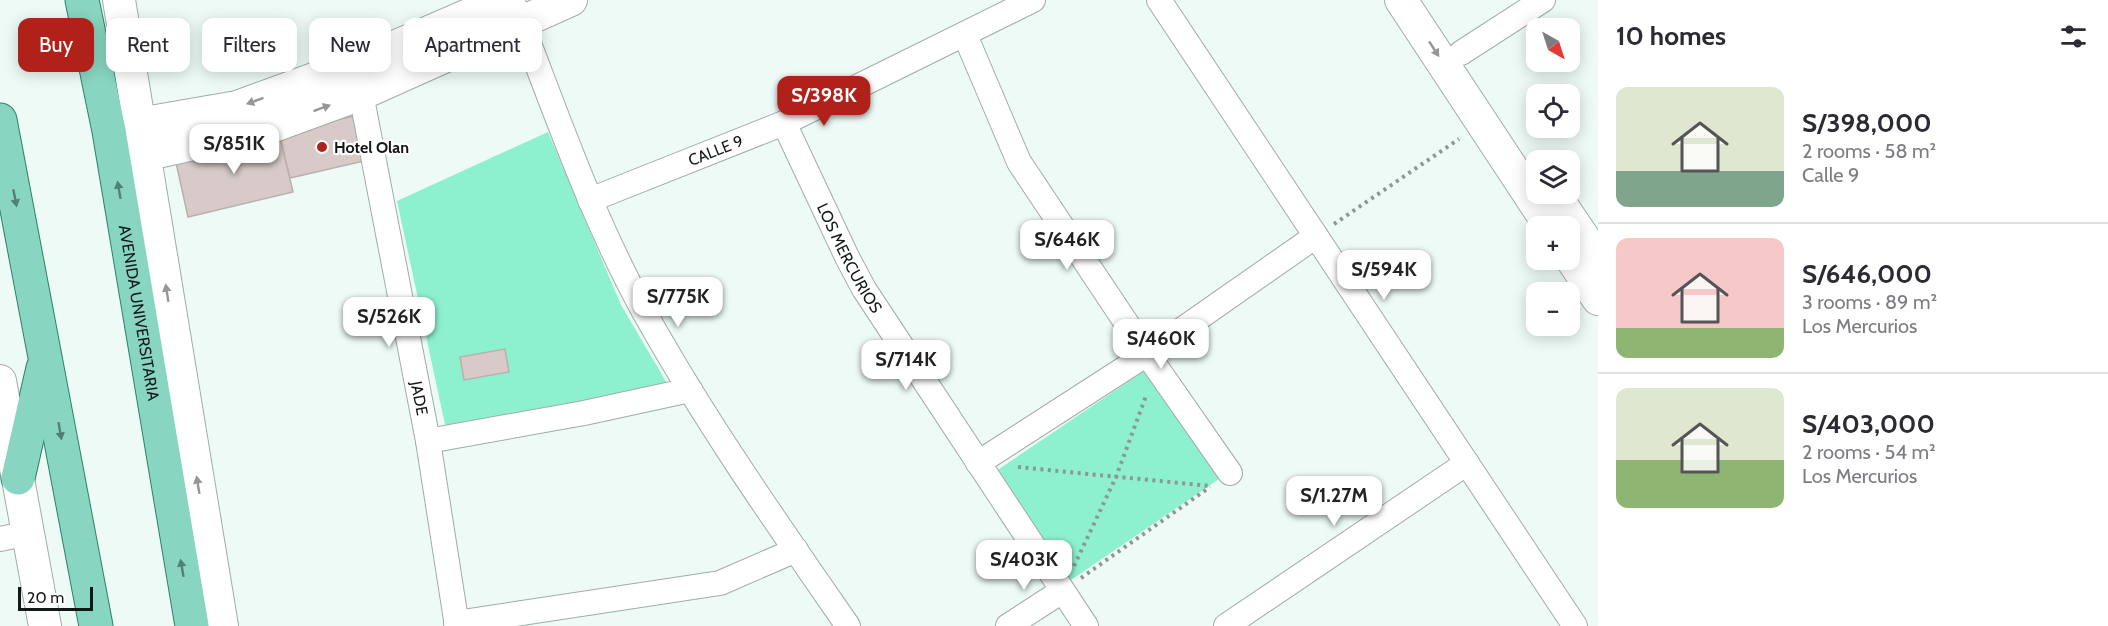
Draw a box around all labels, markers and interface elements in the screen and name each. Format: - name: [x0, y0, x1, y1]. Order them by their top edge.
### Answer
- chip: Buy: [18, 18, 94, 72]
- chip: Rent: [106, 18, 190, 72]
- chip: Filters: [202, 18, 297, 72]
- chip: New: [309, 18, 391, 72]
- chip: Apartment: [403, 18, 542, 72]
- north arrow: [1526, 18, 1580, 72]
- map controls: [1526, 18, 1580, 336]
- text: 10 homes: [1616, 20, 1726, 52]
- icon: filters: [2057, 20, 2090, 53]
- one-way arrow: [1428, 41, 1439, 57]
- pin: S/398K: [775, 76, 873, 127]
- text: S/398K: [791, 83, 857, 107]
- button: locate: [1526, 84, 1580, 138]
- one-way arrow: [246, 97, 264, 107]
- one-way arrow: [313, 103, 331, 112]
- text: S/398,000: [1802, 107, 1932, 139]
- icon: home: [1664, 111, 1736, 183]
- pin: S/851K: [185, 124, 283, 175]
- text: S/851K: [203, 131, 265, 155]
- street label: CALLE 9: [686, 131, 746, 170]
- place label: Hotel Olan: [334, 138, 409, 157]
- text: 2 rooms · 58 m²: [1802, 139, 1936, 163]
- marker: Hotel Olan: [315, 140, 329, 154]
- button: layers: [1526, 150, 1580, 204]
- text: Calle 9: [1802, 163, 1859, 187]
- one-way arrow: [114, 180, 123, 199]
- one-way arrow: [11, 189, 20, 208]
- street label: LOS MERCURIOS: [813, 200, 886, 316]
- button: +: [1526, 216, 1580, 270]
- pin: S/646K: [1018, 220, 1116, 271]
- street label: AVENIDA UNIVERSITARIA: [115, 224, 163, 402]
- text: S/646K: [1034, 227, 1100, 251]
- pin: S/594K: [1335, 250, 1433, 301]
- text: S/594K: [1351, 257, 1417, 281]
- text: S/646,000: [1802, 258, 1932, 290]
- icon: home: [1664, 262, 1736, 334]
- pin: S/775K: [629, 277, 727, 328]
- button: −: [1526, 282, 1580, 336]
- one-way arrow: [162, 283, 171, 302]
- text: S/775K: [647, 284, 709, 308]
- text: 3 rooms · 89 m²: [1802, 290, 1937, 314]
- pin: S/526K: [340, 297, 438, 348]
- text: S/526K: [357, 304, 421, 328]
- text: Los Mercurios: [1802, 314, 1917, 338]
- pin: S/460K: [1112, 319, 1210, 370]
- text: S/460K: [1127, 326, 1195, 350]
- pin: S/714K: [857, 340, 955, 391]
- text: S/714K: [875, 347, 937, 371]
- street label: JADE: [406, 378, 432, 417]
- text: S/403,000: [1802, 408, 1935, 440]
- icon: home: [1664, 412, 1736, 484]
- one-way arrow: [56, 421, 65, 440]
- text: 2 rooms · 54 m²: [1802, 440, 1936, 464]
- text: Los Mercurios: [1802, 464, 1917, 488]
- one-way arrow: [194, 476, 203, 495]
- pin: S/1.27M: [1279, 476, 1389, 527]
- text: S/1.27M: [1300, 483, 1368, 507]
- pin: S/403K: [975, 540, 1073, 591]
- text: S/403K: [990, 547, 1058, 571]
- one-way arrow: [178, 559, 187, 578]
- scale bar: [18, 584, 93, 612]
- text: 20 m: [27, 588, 64, 607]

